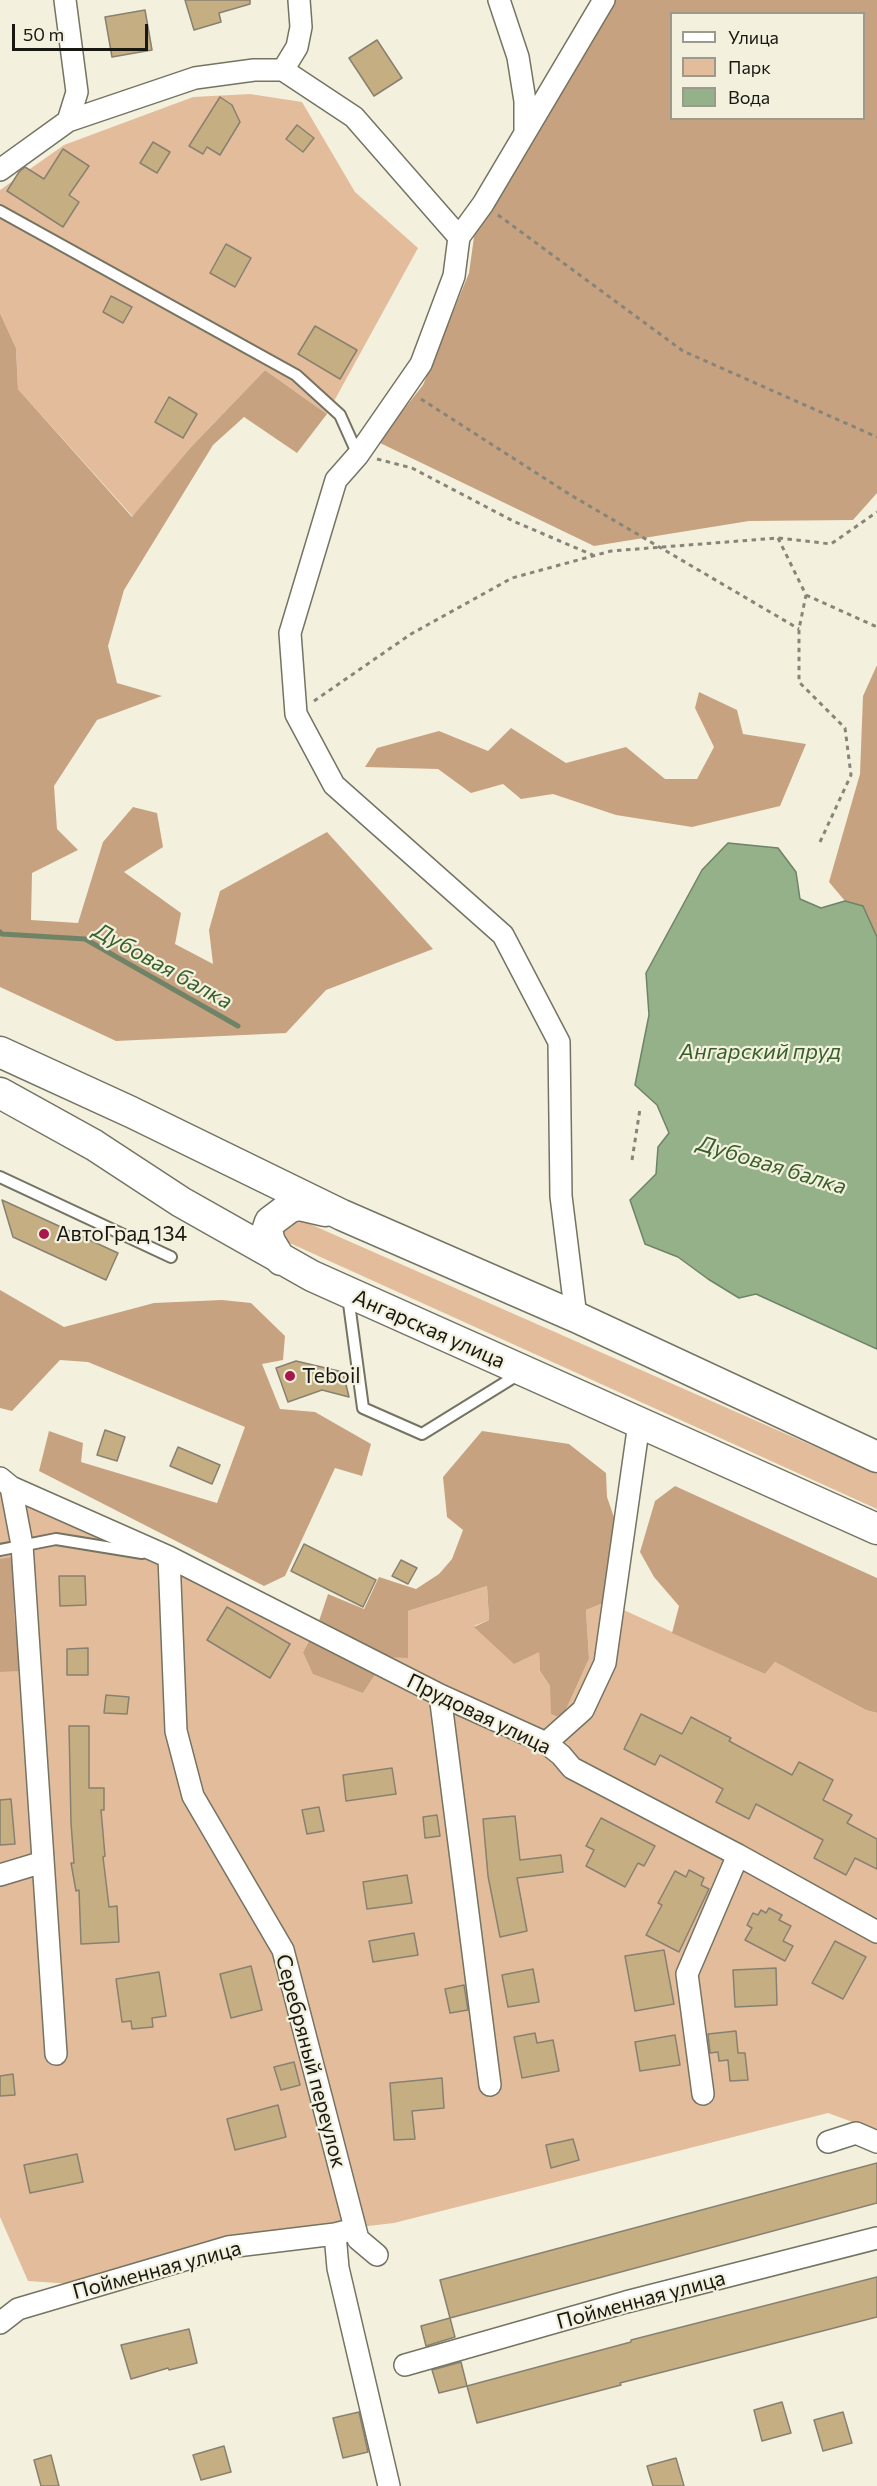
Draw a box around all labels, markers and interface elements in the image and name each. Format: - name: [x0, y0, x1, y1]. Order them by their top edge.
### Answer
- scale bar: [15, 12, 152, 50]
- legend: [670, 12, 865, 120]
- text: 50 m: [23, 23, 64, 45]
- text: Улица: [728, 26, 779, 48]
- text: Парк: [728, 56, 771, 78]
- text: Вода: [728, 86, 770, 108]
- water label: Дубовая балка: [89, 917, 237, 1015]
- water label: Ангарский пруд: [679, 1039, 841, 1065]
- water label: Дубовая балка: [694, 1130, 850, 1200]
- place label: АвтоГрад 134: [56, 1221, 187, 1247]
- marker: АвтоГрад 134: [37, 1227, 51, 1241]
- street label: Ангарская улица: [349, 1284, 509, 1374]
- place label: Teboil: [302, 1363, 361, 1389]
- marker: Teboil: [283, 1369, 297, 1383]
- street label: Прудовая улица: [403, 1668, 555, 1760]
- street label: Серебряный переулок: [270, 1951, 352, 2171]
- street label: Пойменная улица: [70, 2235, 244, 2305]
- street label: Пойменная улица: [554, 2265, 728, 2335]

